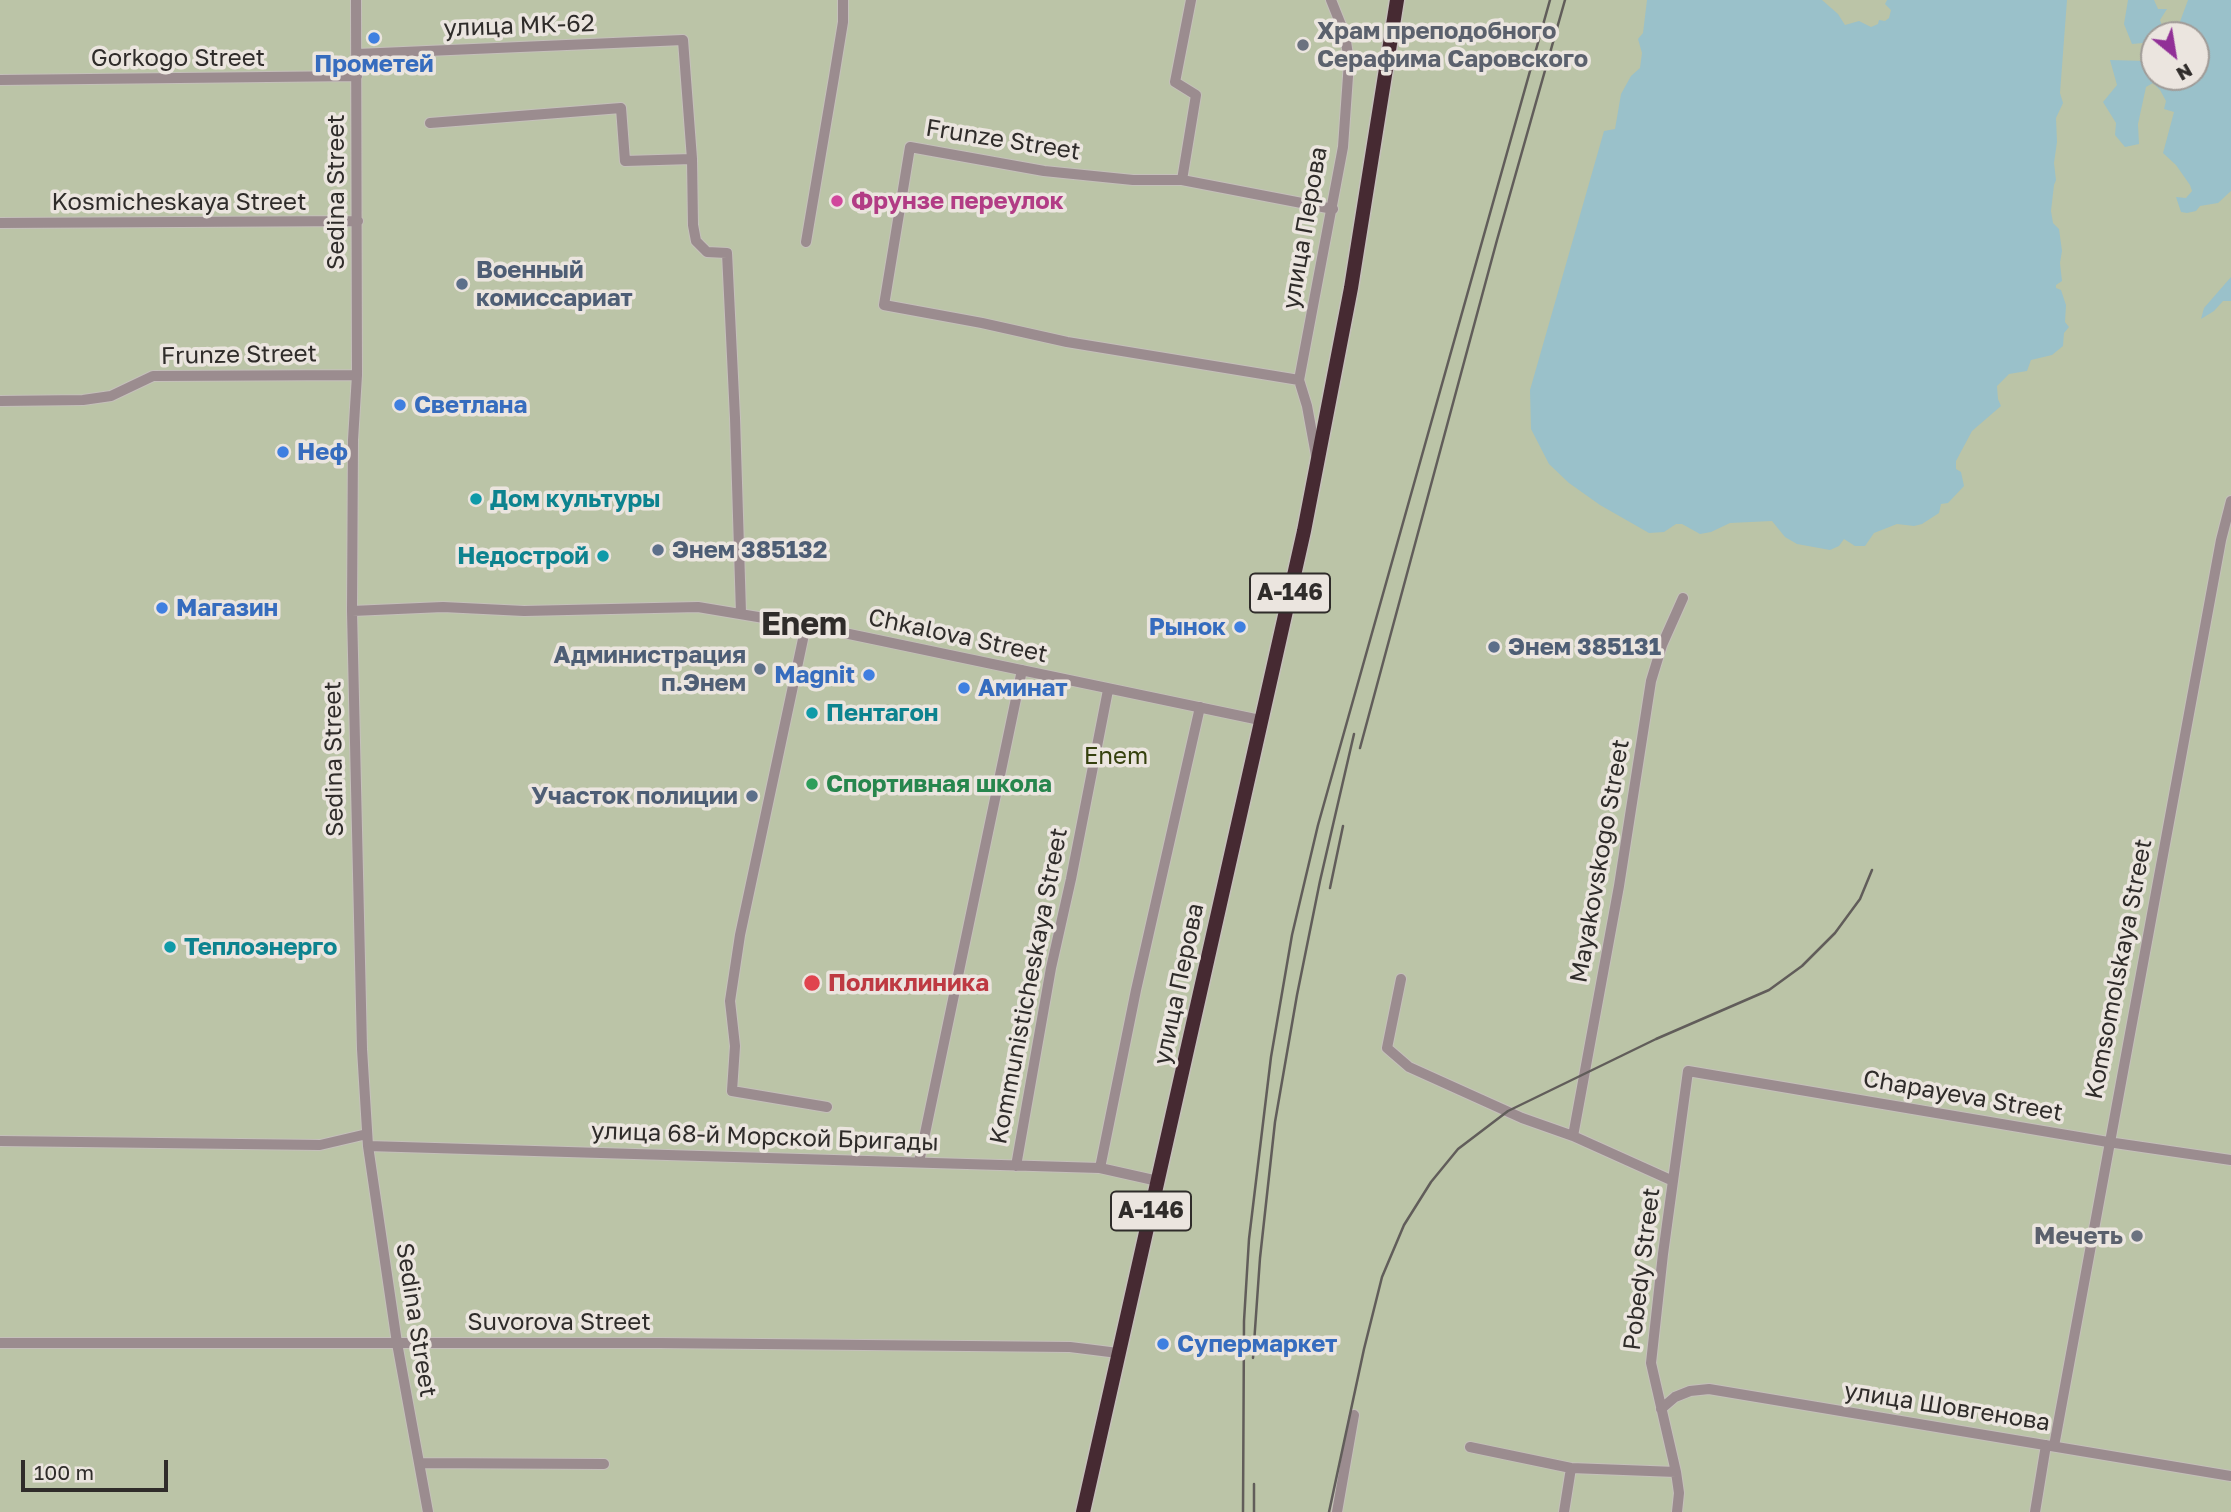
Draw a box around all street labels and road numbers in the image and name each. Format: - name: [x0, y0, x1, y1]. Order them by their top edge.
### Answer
- street label: улица МК-62: [443, 9, 595, 43]
- street label: Gorkogo Street: [91, 44, 265, 72]
- street label: Sedina Street: [322, 114, 350, 270]
- street label: Frunze Street: [924, 114, 1082, 166]
- street label: улица Перова: [1277, 144, 1333, 312]
- street label: Kosmicheskaya Street: [51, 188, 307, 216]
- street label: Frunze Street: [161, 339, 317, 371]
- road number: А-146: [1250, 573, 1330, 612]
- street label: Chkalova Street: [866, 603, 1050, 669]
- street label: Sedina Street: [318, 681, 350, 837]
- street label: Mayakovskogo Street: [1564, 737, 1636, 985]
- street label: Kommunisticheskaya Street: [984, 825, 1074, 1147]
- street label: Komsomolskaya Street: [2080, 836, 2158, 1102]
- street label: улица Перова: [1148, 901, 1210, 1067]
- street label: Chapayeva Street: [1861, 1064, 2065, 1128]
- street label: улица 68-й Морской Бригады: [591, 1117, 939, 1157]
- street label: Pobedy Street: [1618, 1186, 1666, 1352]
- road number: А-146: [1111, 1192, 1191, 1230]
- street label: Sedina Street: [390, 1241, 442, 1399]
- street label: Suvorova Street: [467, 1308, 651, 1336]
- street label: улица Шовгенова: [1842, 1376, 2052, 1438]

